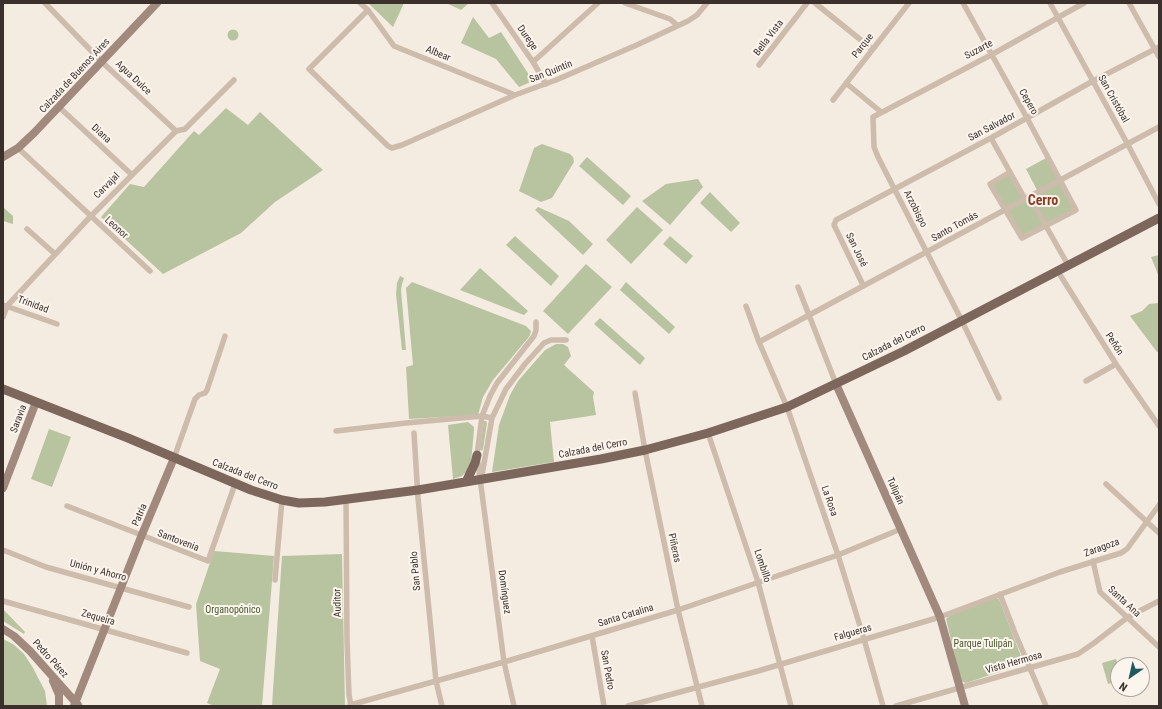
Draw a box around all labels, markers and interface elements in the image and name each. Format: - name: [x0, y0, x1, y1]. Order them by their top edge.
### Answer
- street label: Bella Vista: [752, 18, 786, 58]
- street label: Durege: [514, 23, 540, 53]
- street label: Parque: [850, 31, 876, 61]
- street label: Calzada de Buenos Aires: [37, 36, 113, 116]
- street label: Suzarte: [963, 38, 995, 62]
- street label: Albear: [424, 44, 452, 64]
- street label: Agua Dulce: [113, 58, 153, 98]
- street label: San Quintín: [528, 58, 574, 86]
- street label: San Cristóbal: [1095, 73, 1131, 125]
- street label: Cepero: [1016, 87, 1040, 117]
- street label: San Salvador: [966, 110, 1018, 144]
- street label: Diana: [89, 122, 113, 146]
- street label: Carvajal: [91, 170, 123, 202]
- street label: Arzobispo: [901, 189, 929, 229]
- district label: Cerro: [1028, 193, 1058, 209]
- street label: Santo Tomás: [930, 209, 980, 245]
- street label: Leonor: [102, 214, 130, 242]
- street label: San José: [843, 231, 869, 269]
- street label: Trinidad: [16, 294, 50, 316]
- street label: Calzada del Cerro: [860, 322, 928, 364]
- street label: Peñón: [1102, 330, 1126, 358]
- street label: Saravia: [8, 403, 30, 435]
- street label: Calzada del Cerro: [558, 436, 628, 462]
- street label: Calzada del Cerro: [210, 457, 280, 493]
- street label: Tulipán: [884, 475, 906, 507]
- street label: La Rosa: [818, 484, 840, 518]
- street label: Patria: [130, 502, 150, 528]
- street label: Santovenia: [156, 528, 200, 554]
- street label: Piñeras: [665, 532, 683, 564]
- street label: Zaragoza: [1083, 536, 1121, 560]
- street label: Lombillo: [751, 548, 773, 584]
- street label: San Pablo: [408, 551, 424, 591]
- street label: Unión y Ahorro: [68, 558, 128, 584]
- street label: Domínguez: [495, 569, 513, 615]
- street label: Santa Ana: [1105, 584, 1143, 620]
- street label: Auditor: [332, 589, 344, 617]
- street label: Santa Catalina: [597, 602, 655, 630]
- park label: Organopónico: [205, 604, 261, 616]
- street label: Zequeira: [80, 608, 116, 628]
- street label: Falgueras: [833, 622, 873, 644]
- street label: Pedro Pérez: [30, 637, 70, 681]
- park label: Parque Tulipán: [954, 638, 1012, 650]
- street label: San Pedro: [598, 649, 616, 691]
- street label: Vista Hermosa: [984, 649, 1044, 677]
- north arrow: [1110, 657, 1150, 697]
- text: N: [1117, 679, 1130, 694]

